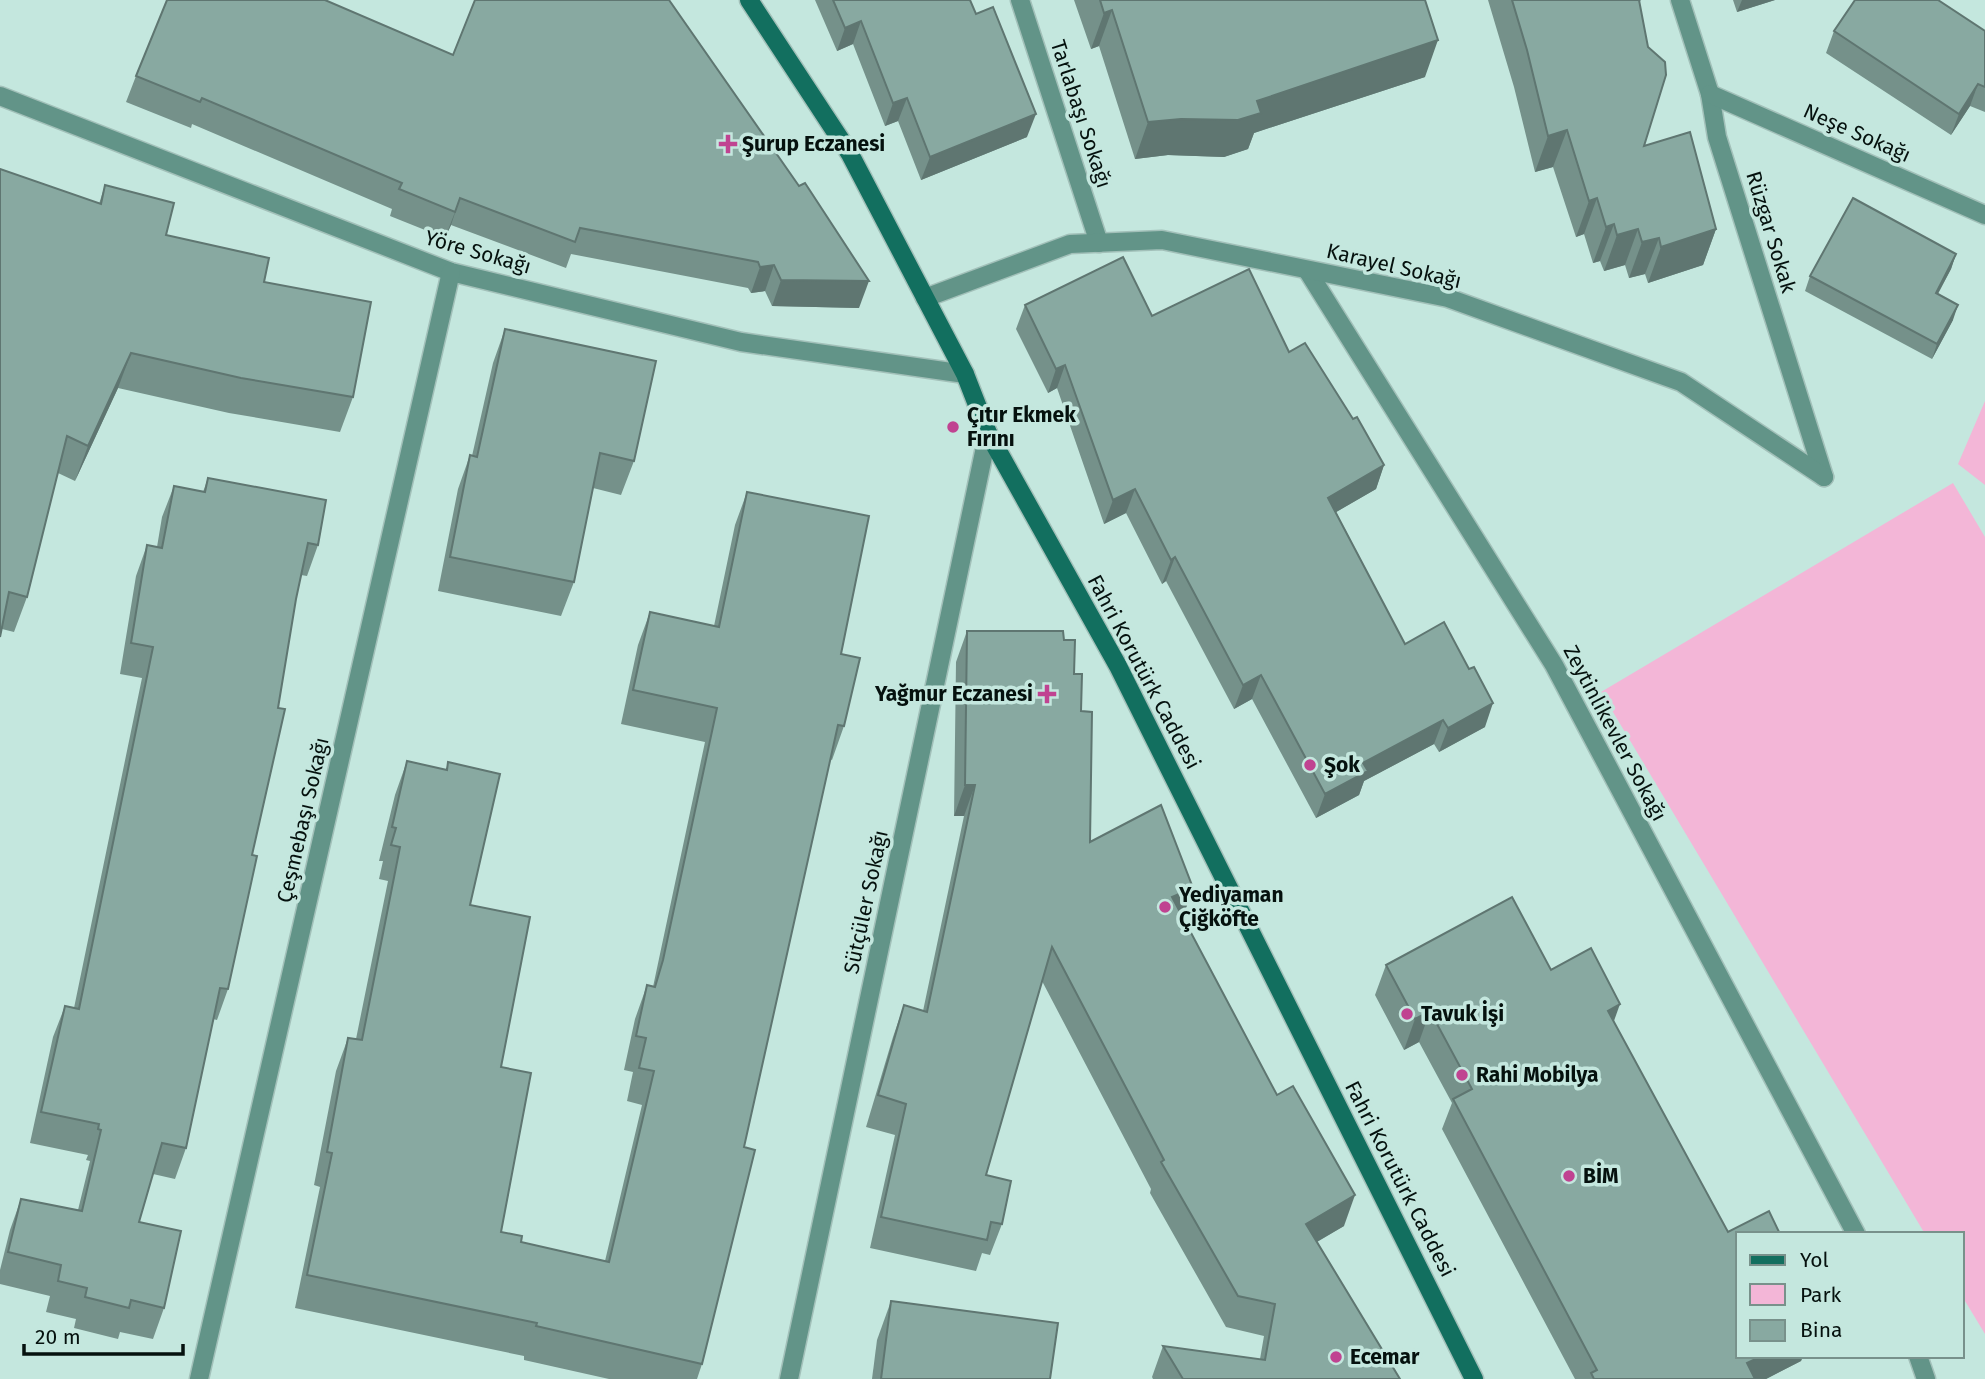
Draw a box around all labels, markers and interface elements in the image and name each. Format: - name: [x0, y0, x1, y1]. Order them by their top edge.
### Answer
- street label: Tarlabaşı Sokağı: [1045, 37, 1117, 191]
- street label: Neşe Sokağı: [1799, 98, 1915, 168]
- place label: Şurup Eczanesi: [742, 131, 885, 157]
- marker: Şurup Eczanesi: [720, 136, 736, 152]
- street label: Rüzgar Sokak: [1740, 168, 1802, 296]
- street label: Yöre Sokağı: [422, 224, 534, 280]
- street label: Karayel Sokağı: [1324, 238, 1464, 294]
- place label: Çıtır Ekmek Fırını: [967, 402, 1076, 452]
- marker: Çıtır Ekmek Fırını: [945, 419, 961, 435]
- street label: Fahri Korutürk Caddesi: [1082, 570, 1206, 774]
- street label: Zeytinlikevler Sokağı: [1558, 640, 1672, 826]
- place label: Yağmur Eczanesi: [874, 681, 1033, 707]
- marker: Yağmur Eczanesi: [1039, 686, 1055, 702]
- street label: Çeşmebaşı Sokağı: [271, 735, 335, 905]
- place label: Şok: [1324, 752, 1360, 778]
- marker: Şok: [1302, 757, 1318, 773]
- street label: Sütçüler Sokağı: [838, 828, 894, 976]
- place label: Yediyaman Çiğköfte: [1178, 882, 1284, 932]
- marker: Yediyaman Çiğköfte: [1157, 899, 1173, 915]
- place label: Tavuk İşi: [1421, 1000, 1504, 1027]
- marker: Tavuk İşi: [1399, 1006, 1415, 1022]
- place label: Rahi Mobilya: [1476, 1062, 1598, 1088]
- marker: Rahi Mobilya: [1454, 1067, 1470, 1083]
- street label: Fahri Korutürk Caddesi: [1339, 1077, 1461, 1281]
- place label: BİM: [1583, 1162, 1619, 1189]
- marker: BİM: [1561, 1168, 1577, 1184]
- legend: [1736, 1232, 1964, 1358]
- text: Yol: [1800, 1247, 1829, 1273]
- text: Park: [1800, 1282, 1842, 1308]
- scale bar: [24, 1312, 184, 1356]
- text: Bina: [1800, 1317, 1842, 1343]
- text: 20 m: [35, 1324, 81, 1350]
- place label: Ecemar: [1350, 1344, 1420, 1370]
- marker: Ecemar: [1328, 1349, 1344, 1365]

